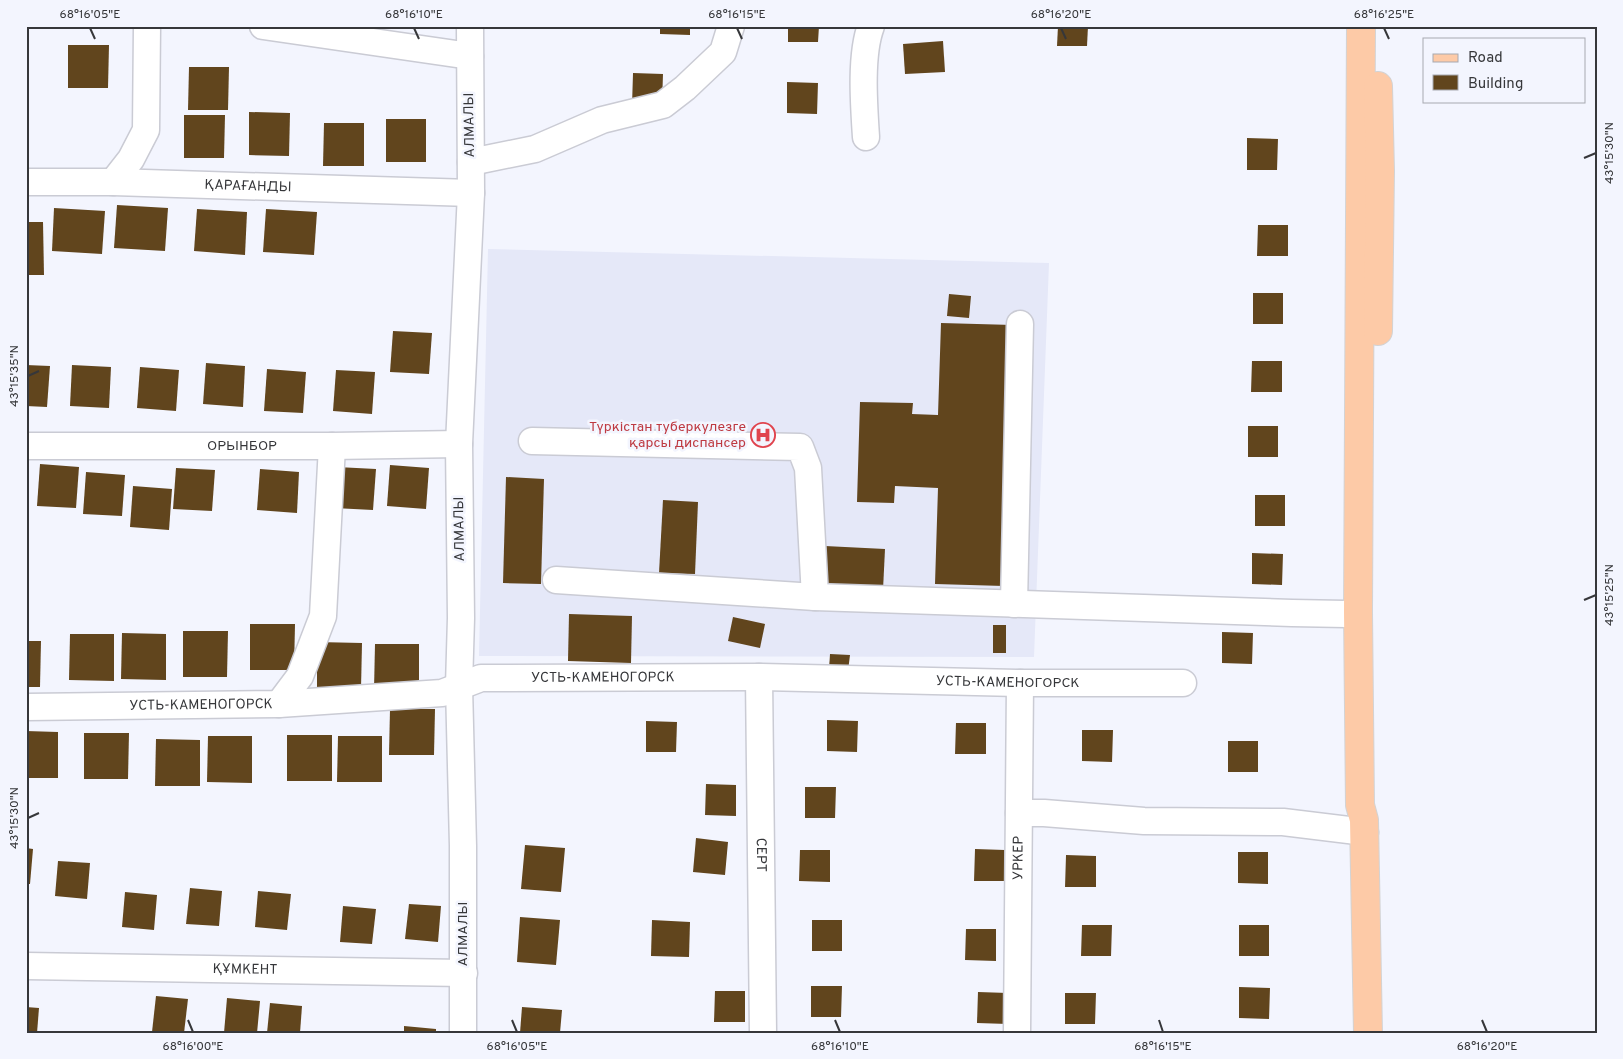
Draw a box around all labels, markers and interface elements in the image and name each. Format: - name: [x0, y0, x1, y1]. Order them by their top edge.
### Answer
- text: 68°16'05"E: [60, 7, 120, 23]
- text: 68°16'10"E: [385, 7, 443, 23]
- text: 68°16'15"E: [708, 7, 766, 23]
- text: 68°16'20"E: [1031, 7, 1091, 23]
- text: 68°16'25"E: [1354, 7, 1414, 23]
- legend: [1423, 38, 1586, 102]
- text: Road: [1468, 49, 1503, 68]
- text: Building: [1468, 75, 1523, 94]
- street label: АЛМАЛЫ: [461, 92, 479, 158]
- text: 43°15'30"N: [1602, 122, 1618, 184]
- street label: ҚАРАҒАНДЫ: [204, 176, 292, 196]
- text: 43°15'35"N: [7, 345, 23, 407]
- place label: Түркістан туберкулезге қарсы диспансер: [589, 419, 746, 452]
- hospital icon: Түркістан туберкулезге қарсы диспансер: [750, 422, 776, 448]
- street label: ОРЫНБОР: [207, 438, 277, 455]
- street label: АЛМАЛЫ: [451, 496, 469, 562]
- text: 43°15'25"N: [1602, 564, 1618, 626]
- street label: УСТЬ-КАМЕНОГОРСК: [531, 669, 675, 686]
- street label: УСТЬ-КАМЕНОГОРСК: [936, 673, 1080, 692]
- street label: УСТЬ-КАМЕНОГОРСК: [129, 696, 273, 714]
- text: 43°15'30"N: [7, 787, 23, 849]
- street label: УРКЕР: [1010, 836, 1027, 880]
- street label: СЕРТ: [752, 838, 770, 872]
- street label: АЛМАЛЫ: [455, 902, 472, 966]
- street label: ҚҰМКЕНТ: [212, 960, 278, 979]
- text: 68°16'00"E: [163, 1039, 223, 1055]
- text: 68°16'05"E: [487, 1039, 547, 1055]
- text: 68°16'10"E: [811, 1039, 869, 1055]
- text: 68°16'15"E: [1134, 1039, 1192, 1055]
- text: 68°16'20"E: [1457, 1039, 1517, 1055]

